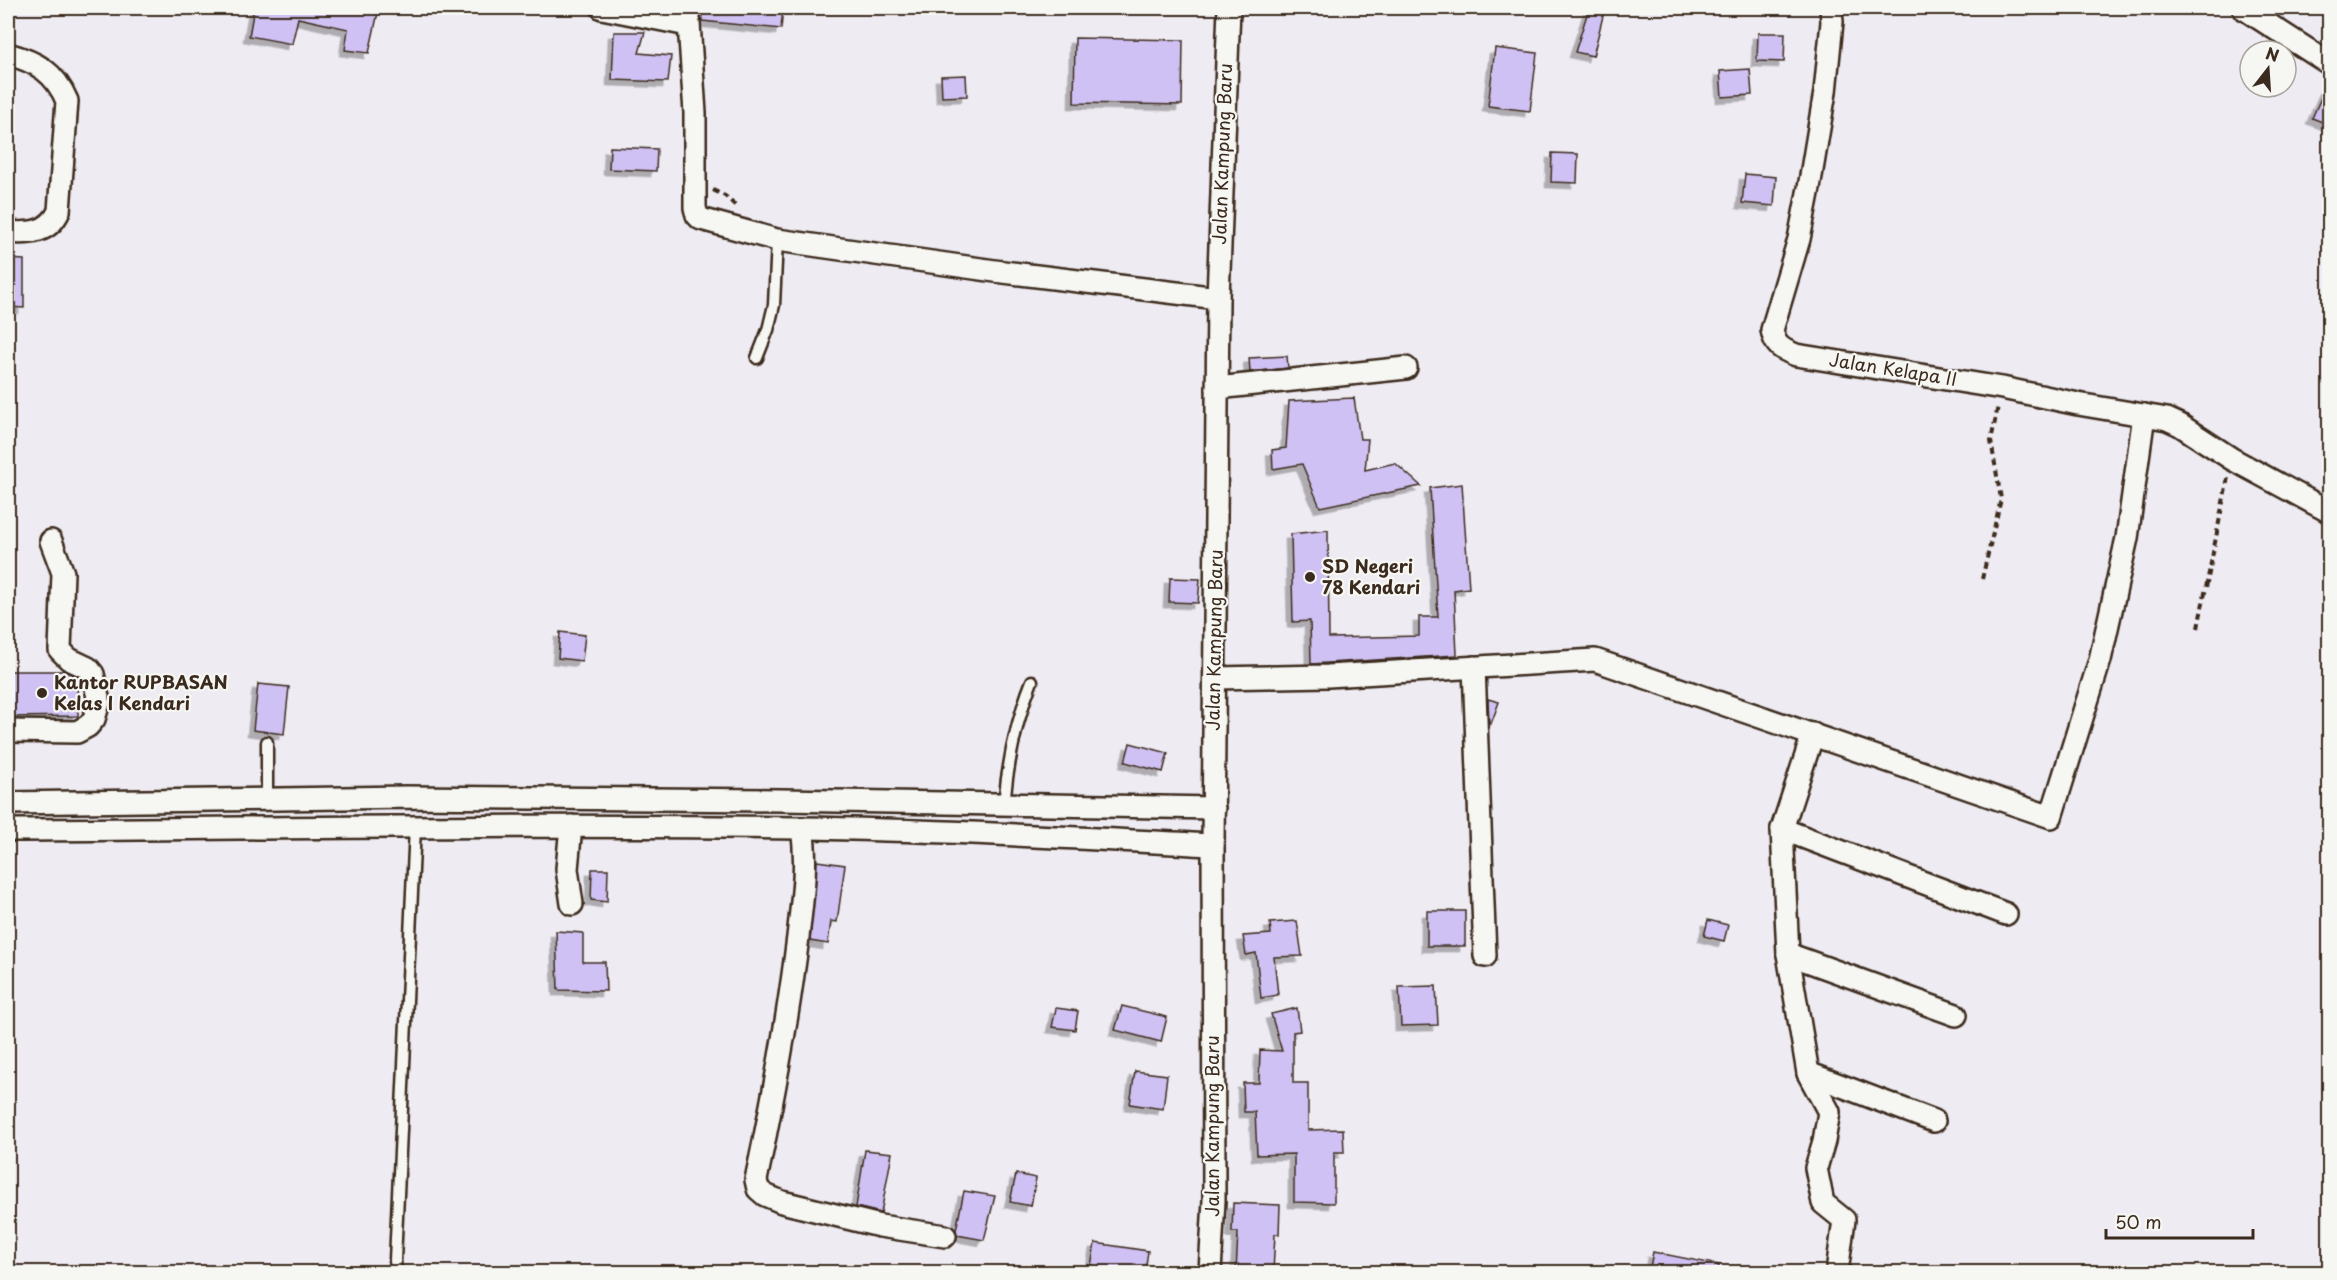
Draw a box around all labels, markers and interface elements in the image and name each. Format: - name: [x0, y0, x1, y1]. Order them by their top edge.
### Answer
- north arrow: [2238, 39, 2298, 99]
- text: N: [2263, 40, 2282, 67]
- street label: Jalan Kampung Baru: [1205, 63, 1238, 245]
- street label: Jalan Kelapa II: [1827, 345, 1959, 392]
- street label: Jalan Kampung Baru: [1198, 549, 1229, 731]
- place label: SD Negeri 78 Kendari: [1322, 552, 1420, 600]
- marker: SD Negeri 78 Kendari: [1303, 570, 1317, 584]
- place label: Kantor RUPBASAN Kelas I Kendari: [54, 668, 228, 716]
- marker: Kantor RUPBASAN Kelas I Kendari: [35, 686, 49, 700]
- street label: Jalan Kampung Baru: [1198, 1035, 1225, 1217]
- scale bar: [2106, 1202, 2253, 1240]
- text: 50 m: [2115, 1208, 2162, 1235]

